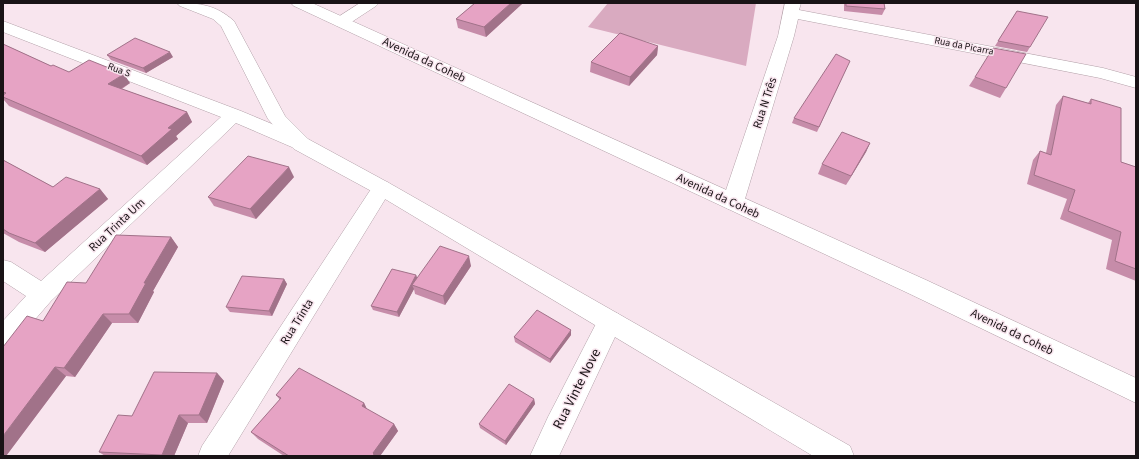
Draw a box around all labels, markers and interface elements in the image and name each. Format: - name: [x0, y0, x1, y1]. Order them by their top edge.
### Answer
- street label: Avenida da Coheb: [380, 33, 469, 87]
- street label: Rua da Picarra: [933, 33, 995, 59]
- street label: Rua S: [106, 59, 132, 81]
- street label: Rua N Três: [749, 75, 781, 131]
- street label: Avenida da Coheb: [674, 169, 763, 223]
- street label: Rua Trinta Um: [85, 194, 149, 256]
- street label: Rua Trinta: [276, 296, 318, 348]
- street label: Avenida da Coheb: [968, 305, 1057, 360]
- street label: Rua Vinte Nove: [548, 345, 606, 433]

